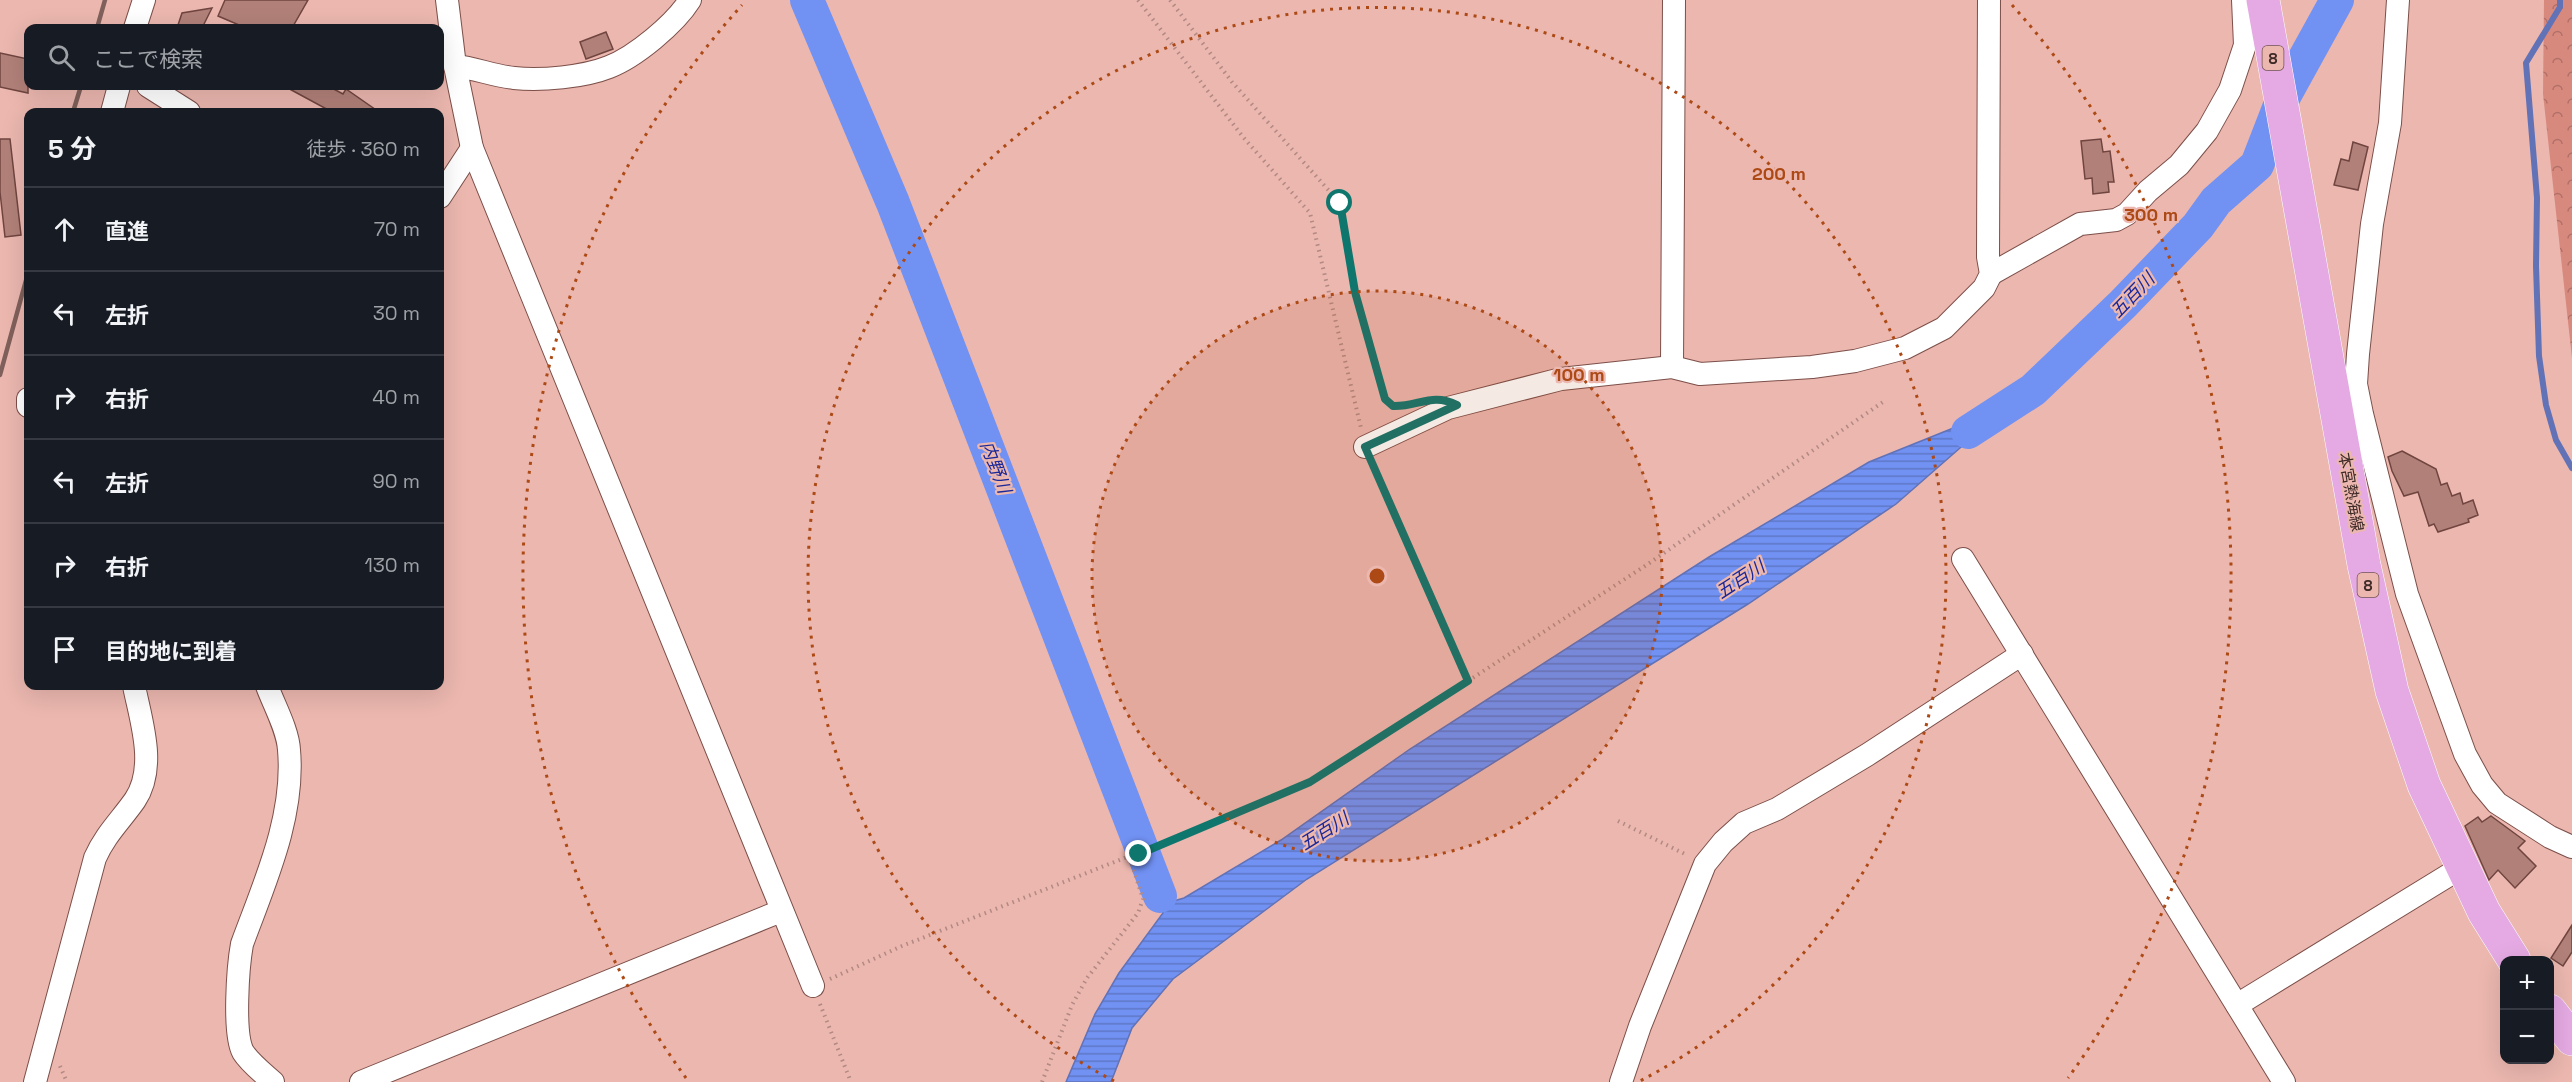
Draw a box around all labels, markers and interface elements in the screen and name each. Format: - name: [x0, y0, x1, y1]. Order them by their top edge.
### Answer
- search box: [24, 24, 444, 90]
- icon: search: [45, 41, 78, 74]
- text: ここで検索: [93, 45, 203, 73]
- road number: 8: [2262, 46, 2284, 70]
- text: 5 分: [48, 132, 96, 166]
- text: 徒歩 · 360 m: [307, 136, 420, 162]
- text: 200 m: [1752, 162, 1806, 185]
- route start: [1326, 189, 1352, 215]
- text: 300 m: [2124, 203, 2178, 226]
- icon: ahead: [48, 213, 81, 246]
- text: 70 m: [374, 216, 420, 242]
- text: 直進: [105, 217, 149, 245]
- water label: 五百川: [2105, 266, 2160, 322]
- icon: left: [48, 297, 81, 330]
- text: 30 m: [373, 300, 420, 326]
- text: 左折: [105, 301, 149, 329]
- text: 100 m: [1553, 363, 1605, 386]
- icon: right: [48, 381, 81, 414]
- text: 40 m: [372, 384, 420, 410]
- text: 右折: [105, 385, 149, 413]
- water label: 内野川: [976, 438, 1017, 498]
- street label: 本宮熱海線: [2334, 451, 2368, 533]
- icon: left: [48, 465, 81, 498]
- text: 90 m: [373, 468, 420, 494]
- text: 左折: [105, 469, 149, 497]
- icon: right: [48, 549, 81, 582]
- text: 130 m: [364, 552, 420, 578]
- text: 右折: [105, 553, 149, 581]
- water label: 五百川: [1711, 554, 1771, 603]
- centre of rings: [1367, 566, 1387, 586]
- road number: 8: [2358, 573, 2378, 597]
- icon: arrive: [48, 633, 81, 666]
- text: 目的地に到着: [105, 637, 237, 665]
- water label: 五百川: [1295, 806, 1355, 855]
- route end: [1125, 840, 1151, 866]
- map controls: [2500, 956, 2554, 1064]
- button: +: [2500, 956, 2554, 1010]
- button: −: [2500, 1010, 2554, 1064]

